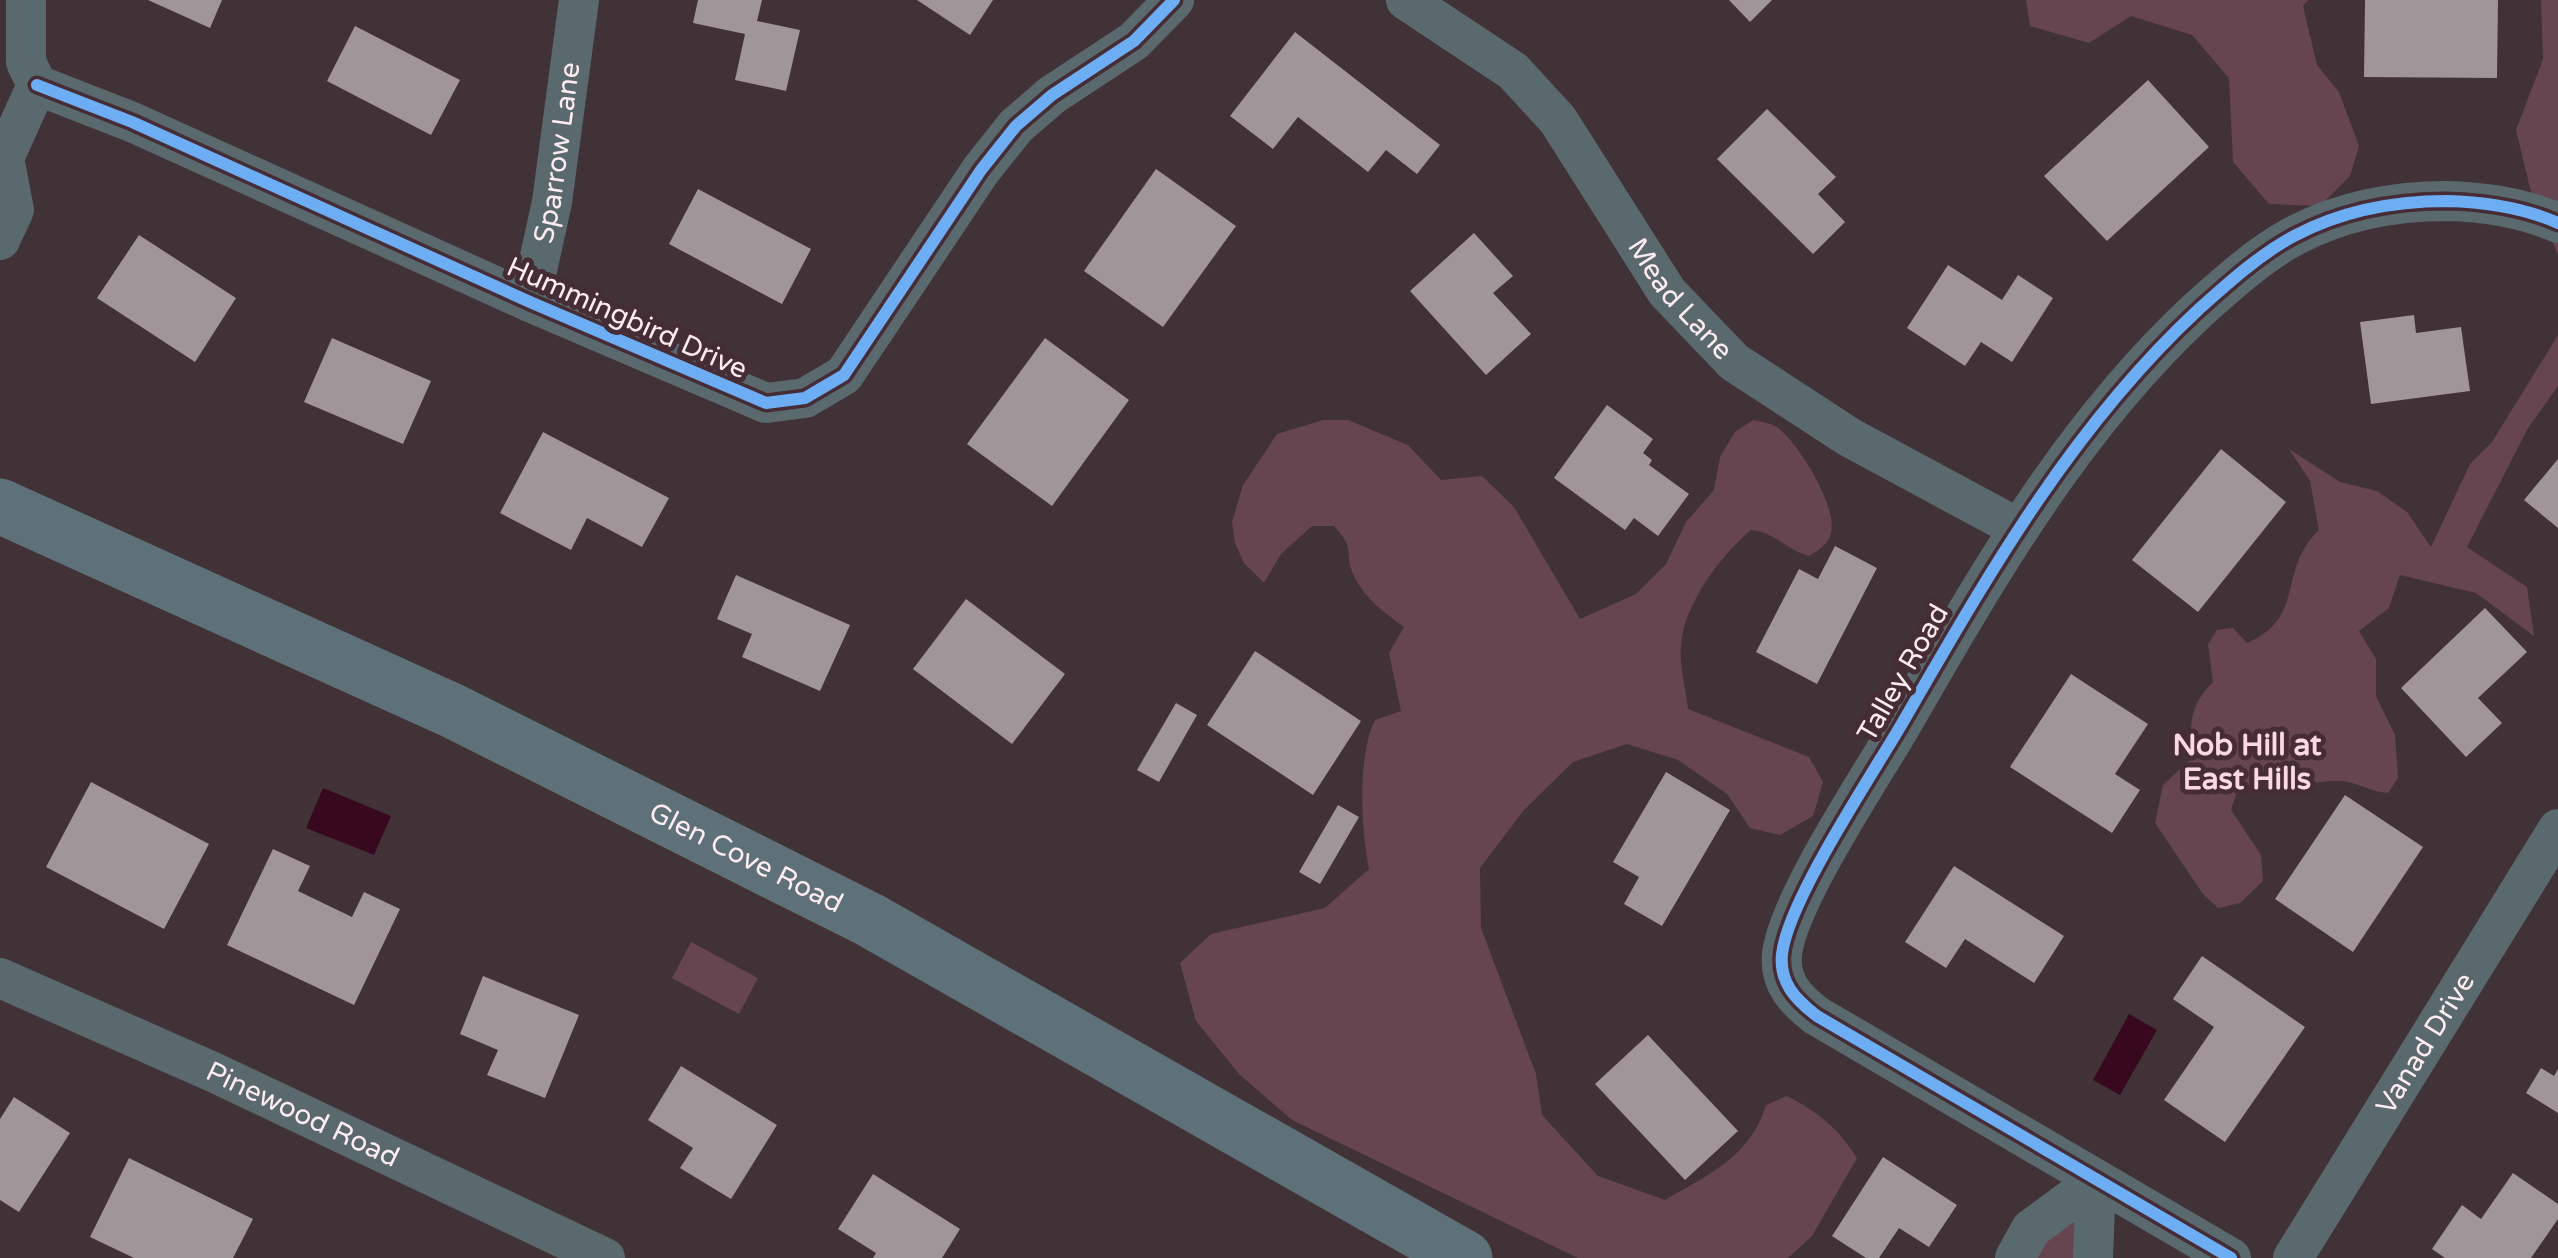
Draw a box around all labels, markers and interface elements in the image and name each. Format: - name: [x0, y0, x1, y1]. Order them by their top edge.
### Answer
- street label: Sparrow Lane: [526, 60, 588, 246]
- street label: Mead Lane: [1620, 232, 1740, 367]
- street label: Hummingbird Drive: [501, 250, 753, 386]
- street label: Talley Road: [1850, 598, 1956, 748]
- district label: Nob Hill at East Hills: [2172, 727, 2322, 798]
- street label: Glen Cove Road: [643, 795, 849, 921]
- street label: Vanad Drive: [2369, 966, 2482, 1121]
- street label: Pinewood Road: [201, 1054, 405, 1175]

